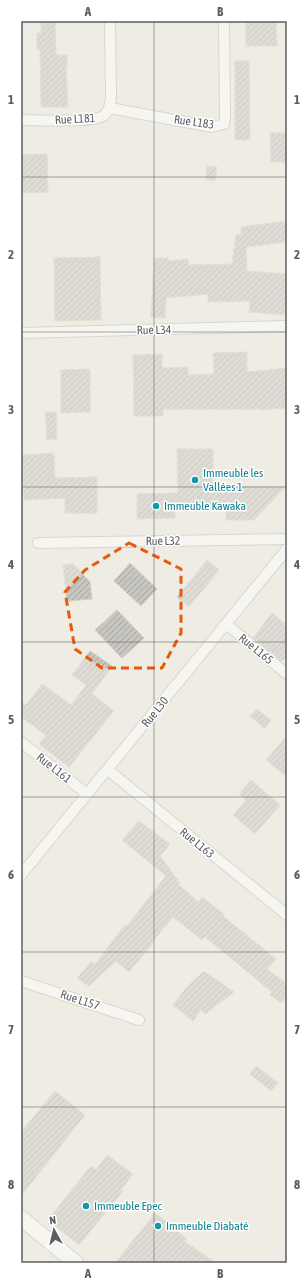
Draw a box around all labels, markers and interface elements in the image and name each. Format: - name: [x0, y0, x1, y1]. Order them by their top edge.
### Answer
- text: A: [84, 4, 92, 19]
- text: B: [217, 4, 224, 19]
- text: 1: [8, 92, 14, 107]
- text: 1: [294, 92, 300, 107]
- street label: Rue L181: [54, 111, 96, 127]
- street label: Rue L183: [173, 112, 215, 132]
- text: 2: [8, 247, 14, 262]
- text: 2: [294, 247, 300, 262]
- street label: Rue L34: [136, 323, 172, 337]
- text: 3: [8, 402, 14, 417]
- text: 3: [294, 402, 300, 417]
- place label: Immeuble les Vallées 1: [203, 466, 263, 494]
- marker: Immeuble les Vallées 1: [190, 475, 200, 485]
- place label: Immeuble Kawaka: [164, 499, 246, 513]
- marker: Immeuble Kawaka: [151, 501, 161, 511]
- street label: Rue L32: [145, 534, 181, 548]
- text: 4: [7, 557, 14, 572]
- text: 4: [293, 557, 300, 572]
- street label: Rue L165: [236, 631, 276, 667]
- street label: Rue L30: [139, 694, 172, 730]
- text: 5: [8, 712, 14, 727]
- text: 5: [294, 712, 300, 727]
- street label: Rue L161: [34, 750, 75, 786]
- street label: Rue L163: [177, 825, 217, 861]
- text: 6: [8, 867, 14, 882]
- text: 6: [294, 867, 300, 882]
- street label: Rue L157: [59, 987, 102, 1013]
- text: 7: [8, 1022, 14, 1037]
- text: 7: [294, 1022, 300, 1037]
- text: 8: [8, 1177, 14, 1192]
- text: 8: [294, 1177, 300, 1192]
- place label: Immeuble Epec: [94, 1199, 163, 1213]
- marker: Immeuble Epec: [81, 1201, 91, 1211]
- north arrow: [34, 1210, 74, 1250]
- text: N: [49, 1214, 57, 1226]
- place label: Immeuble Diabaté: [166, 1219, 249, 1233]
- marker: Immeuble Diabaté: [153, 1221, 163, 1231]
- text: A: [84, 1266, 92, 1281]
- text: B: [217, 1266, 224, 1281]

